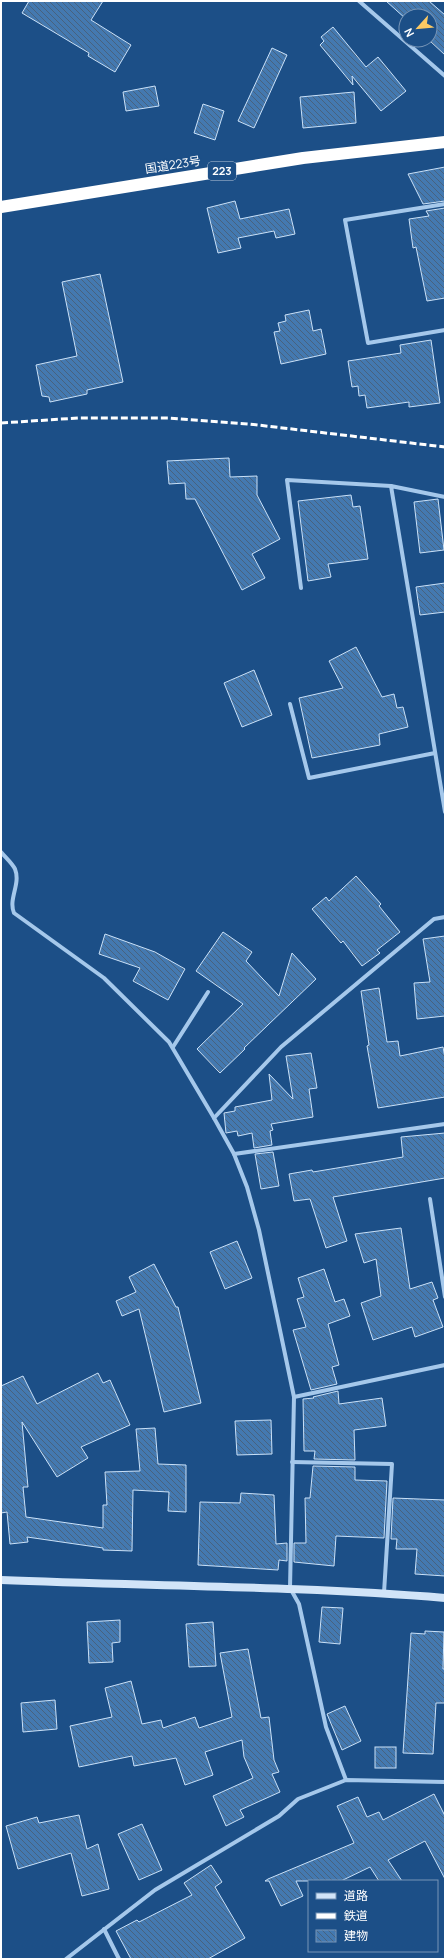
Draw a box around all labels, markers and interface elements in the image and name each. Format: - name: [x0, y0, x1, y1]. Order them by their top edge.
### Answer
- north arrow: [398, 8, 438, 48]
- text: N: [400, 26, 417, 40]
- street label: 国道223号: [144, 152, 202, 177]
- road number: 223: [208, 162, 236, 180]
- legend: [308, 1880, 438, 1952]
- text: 道路: [344, 1887, 368, 1904]
- text: 鉄道: [344, 1907, 368, 1924]
- text: 建物: [344, 1927, 368, 1944]

